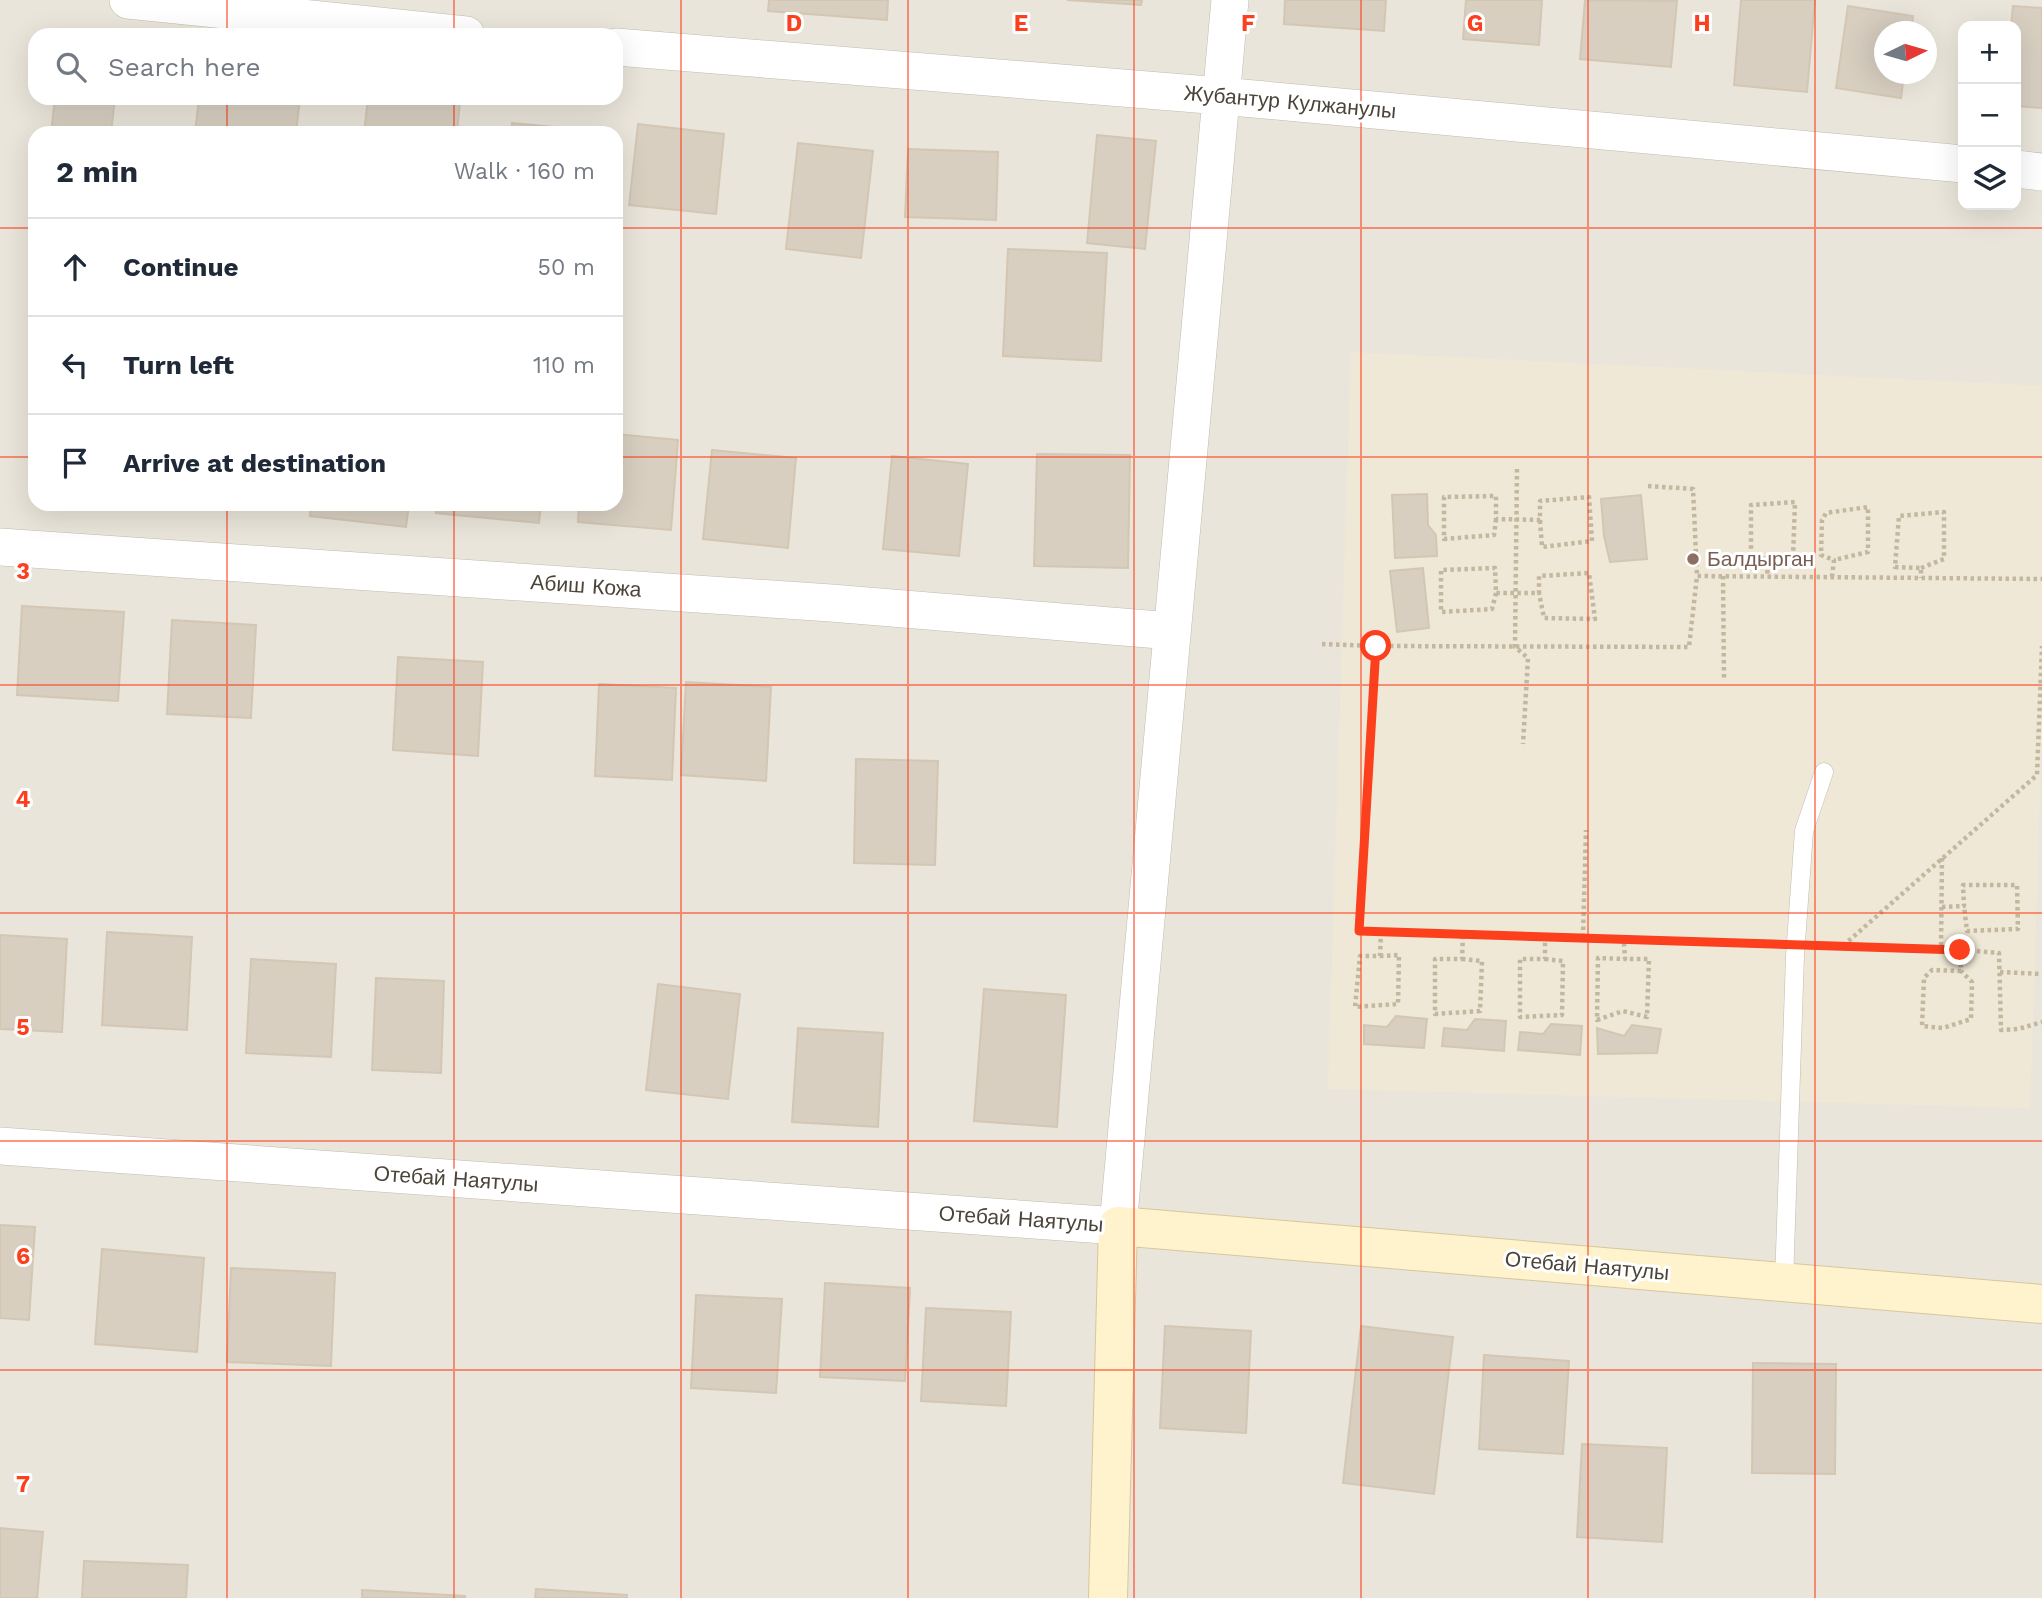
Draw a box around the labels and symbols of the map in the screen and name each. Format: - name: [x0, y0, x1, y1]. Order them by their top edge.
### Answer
- text: D: [786, 10, 802, 37]
- text: E: [1014, 10, 1028, 37]
- text: F: [1241, 10, 1255, 37]
- text: G: [1467, 10, 1483, 37]
- text: H: [1693, 10, 1711, 37]
- north arrow: [1874, 21, 1937, 84]
- street label: Жубантур Кулжанулы: [1183, 80, 1397, 123]
- place label: Балдырган: [1707, 546, 1814, 571]
- marker: Балдырган: [1685, 551, 1701, 567]
- text: 3: [16, 558, 30, 585]
- street label: Абиш Кожа: [530, 569, 643, 602]
- route start: [1360, 630, 1391, 661]
- text: 4: [16, 786, 31, 813]
- route end: [1944, 934, 1975, 965]
- text: 5: [16, 1014, 30, 1041]
- street label: Отебай Наятулы: [373, 1160, 539, 1197]
- street label: Отебай Наятулы: [938, 1200, 1104, 1237]
- text: 6: [16, 1243, 30, 1270]
- street label: Отебай Наятулы: [1504, 1246, 1670, 1285]
- text: 7: [16, 1471, 30, 1498]

